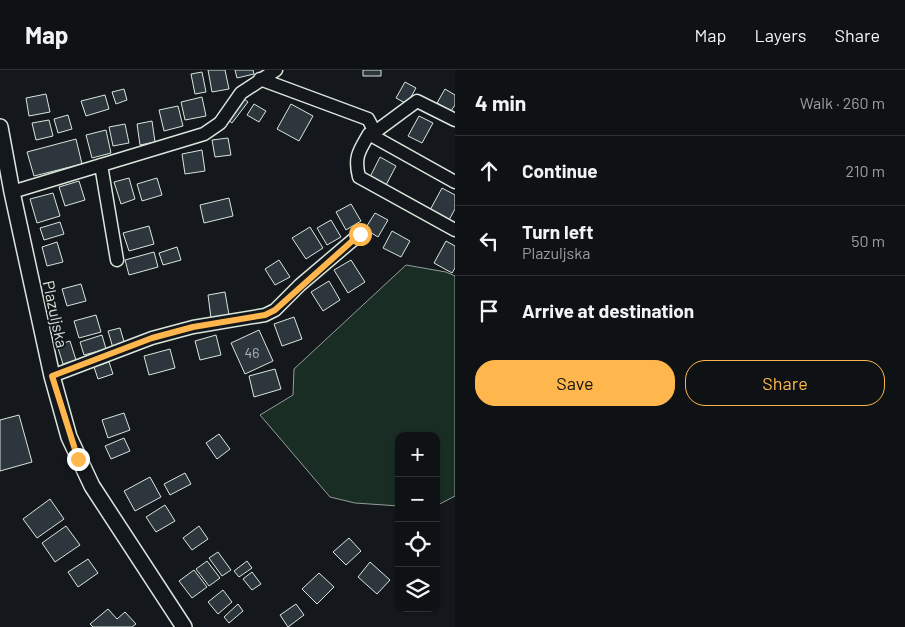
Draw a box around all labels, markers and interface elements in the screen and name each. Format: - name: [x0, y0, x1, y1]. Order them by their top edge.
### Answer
- text: Map: [25, 20, 68, 49]
- text: Map: [694, 24, 726, 46]
- text: Layers: [754, 24, 807, 46]
- text: Share: [835, 24, 880, 46]
- text: 4 min: [475, 90, 526, 115]
- text: Walk · 260 m: [800, 93, 885, 112]
- icon: ahead: [475, 157, 503, 185]
- text: Continue: [522, 159, 598, 182]
- text: 210 m: [846, 161, 885, 180]
- text: Turn left: [522, 220, 593, 243]
- route start: [349, 223, 372, 246]
- icon: left: [475, 227, 503, 255]
- text: 50 m: [851, 231, 885, 250]
- text: Plazuljska: [522, 243, 590, 262]
- street label: Plazuljska: [40, 279, 72, 349]
- icon: arrive: [475, 297, 503, 325]
- text: Arrive at destination: [522, 299, 694, 322]
- house number: 46: [245, 344, 259, 361]
- button: Save: [475, 360, 675, 406]
- button: Share: [685, 360, 885, 406]
- map controls: [395, 432, 440, 612]
- button: +: [395, 432, 440, 477]
- route end: [67, 448, 90, 471]
- button: −: [395, 477, 440, 522]
- button: locate: [395, 522, 440, 567]
- button: layers: [395, 567, 440, 612]

